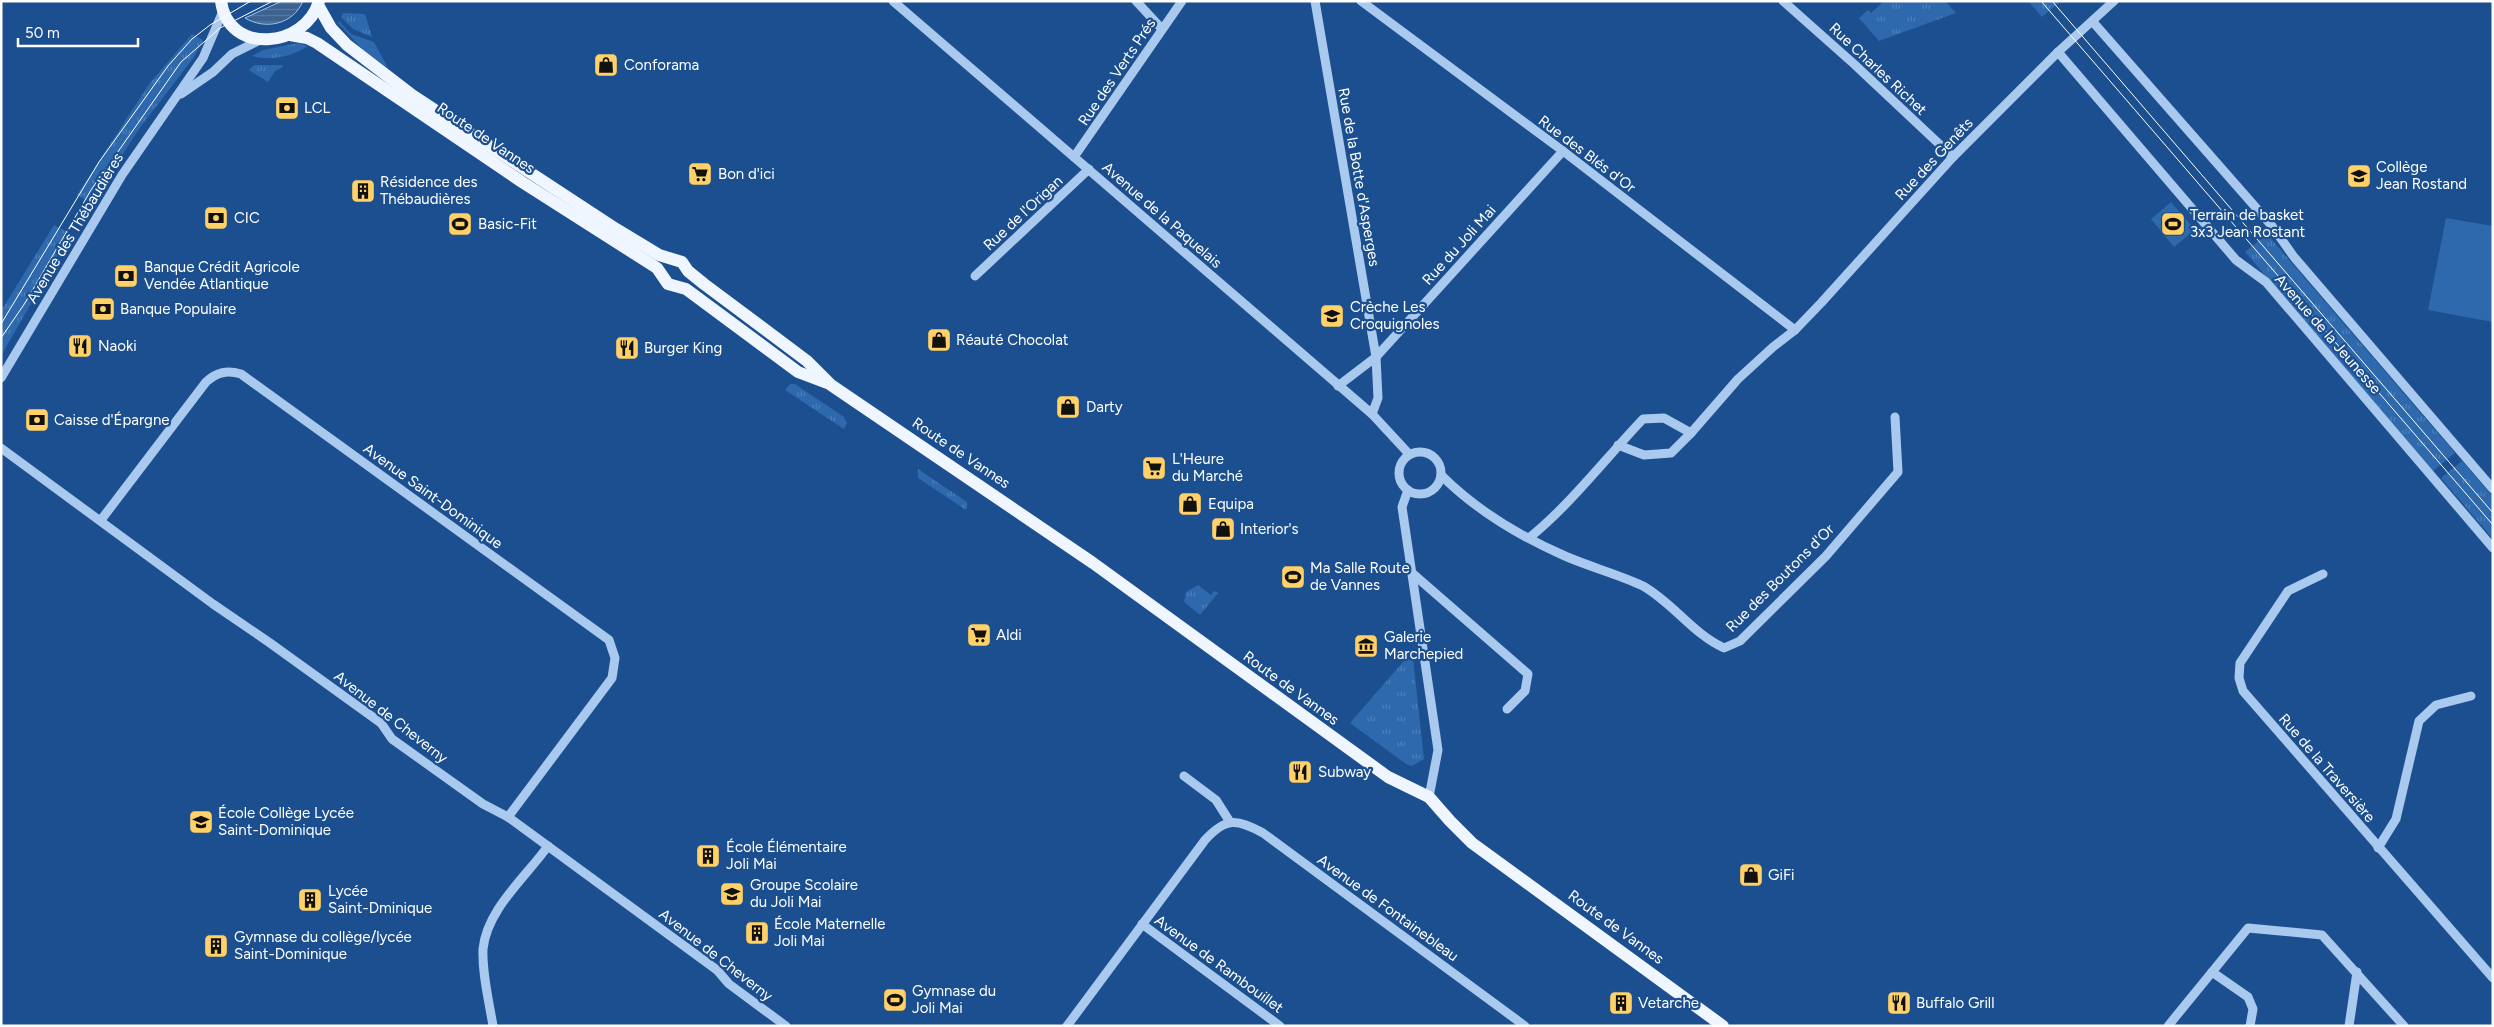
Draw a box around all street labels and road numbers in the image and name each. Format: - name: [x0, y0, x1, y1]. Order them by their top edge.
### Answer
- street label: Rue des Verts Prés: [1074, 15, 1160, 129]
- street label: Rue Charles Richet: [1825, 19, 1931, 119]
- street label: Rue de la Botte d'Asperges: [1334, 86, 1384, 268]
- street label: Route de Vannes: [434, 99, 538, 177]
- street label: Rue des Blés d'Or: [1535, 112, 1639, 196]
- street label: Rue des Genêts: [1891, 114, 1977, 204]
- street label: Avenue des Thébaudières: [23, 149, 127, 307]
- street label: Avenue de la Paquelais: [1099, 158, 1225, 272]
- street label: Rue de l'Origan: [980, 172, 1066, 254]
- street label: Rue du Joli Mai: [1418, 201, 1500, 289]
- street label: Avenue de la Jeunesse: [2271, 270, 2385, 398]
- street label: Route de Vannes: [909, 414, 1013, 492]
- street label: Avenue Saint-Dominique: [360, 440, 506, 552]
- street label: Rue des Boutons d'Or: [1722, 520, 1838, 636]
- street label: Route de Vannes: [1240, 647, 1342, 729]
- street label: Avenue de Cheverny: [331, 667, 452, 767]
- street label: Rue de la Traversière: [2275, 710, 2379, 826]
- street label: Avenue de Fontainebleau: [1314, 851, 1462, 965]
- street label: Route de Vannes: [1565, 886, 1667, 968]
- street label: Avenue de Cheverny: [656, 905, 777, 1005]
- street label: Avenue de Rambouillet: [1151, 911, 1287, 1017]

